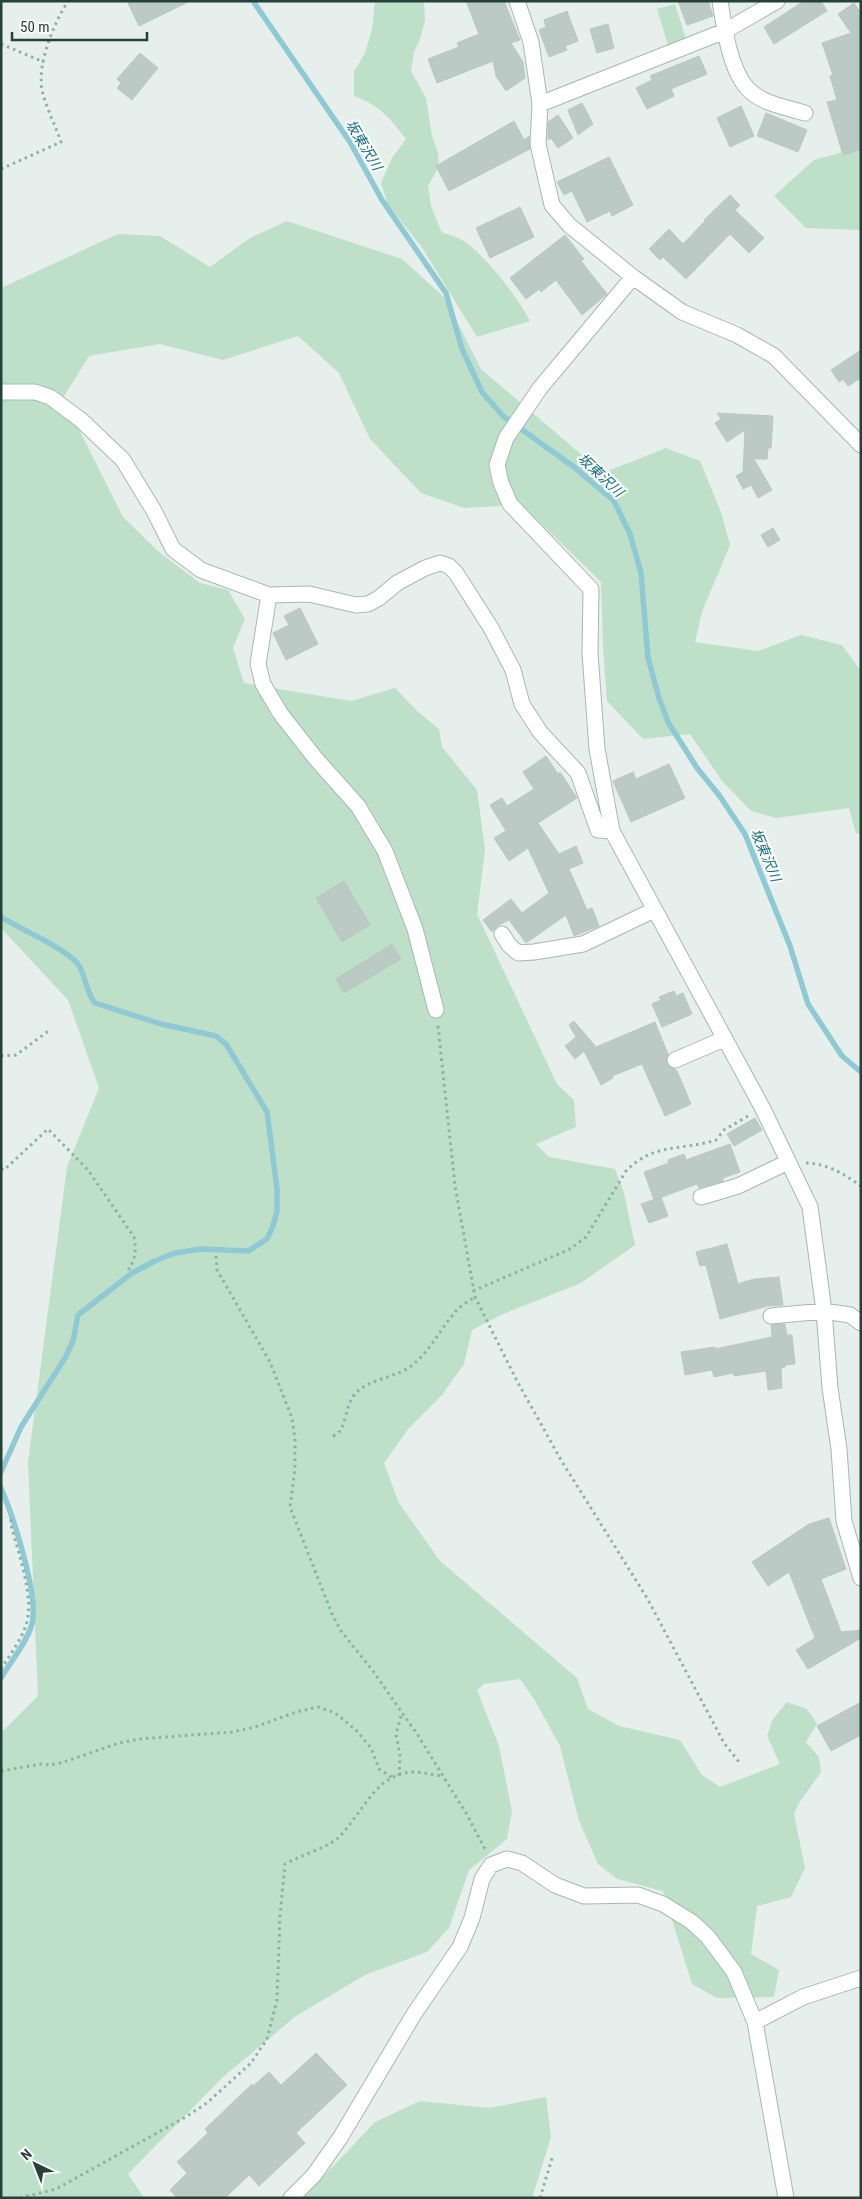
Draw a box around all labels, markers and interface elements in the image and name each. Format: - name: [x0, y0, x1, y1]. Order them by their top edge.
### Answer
- scale bar: [12, 10, 148, 42]
- text: 50 m: [20, 18, 50, 36]
- water label: 坂東沢川: [343, 117, 386, 175]
- water label: 坂東沢川: [575, 450, 628, 501]
- water label: 坂東沢川: [748, 826, 785, 886]
- north arrow: [10, 2139, 60, 2189]
- text: N: [18, 2146, 35, 2163]

